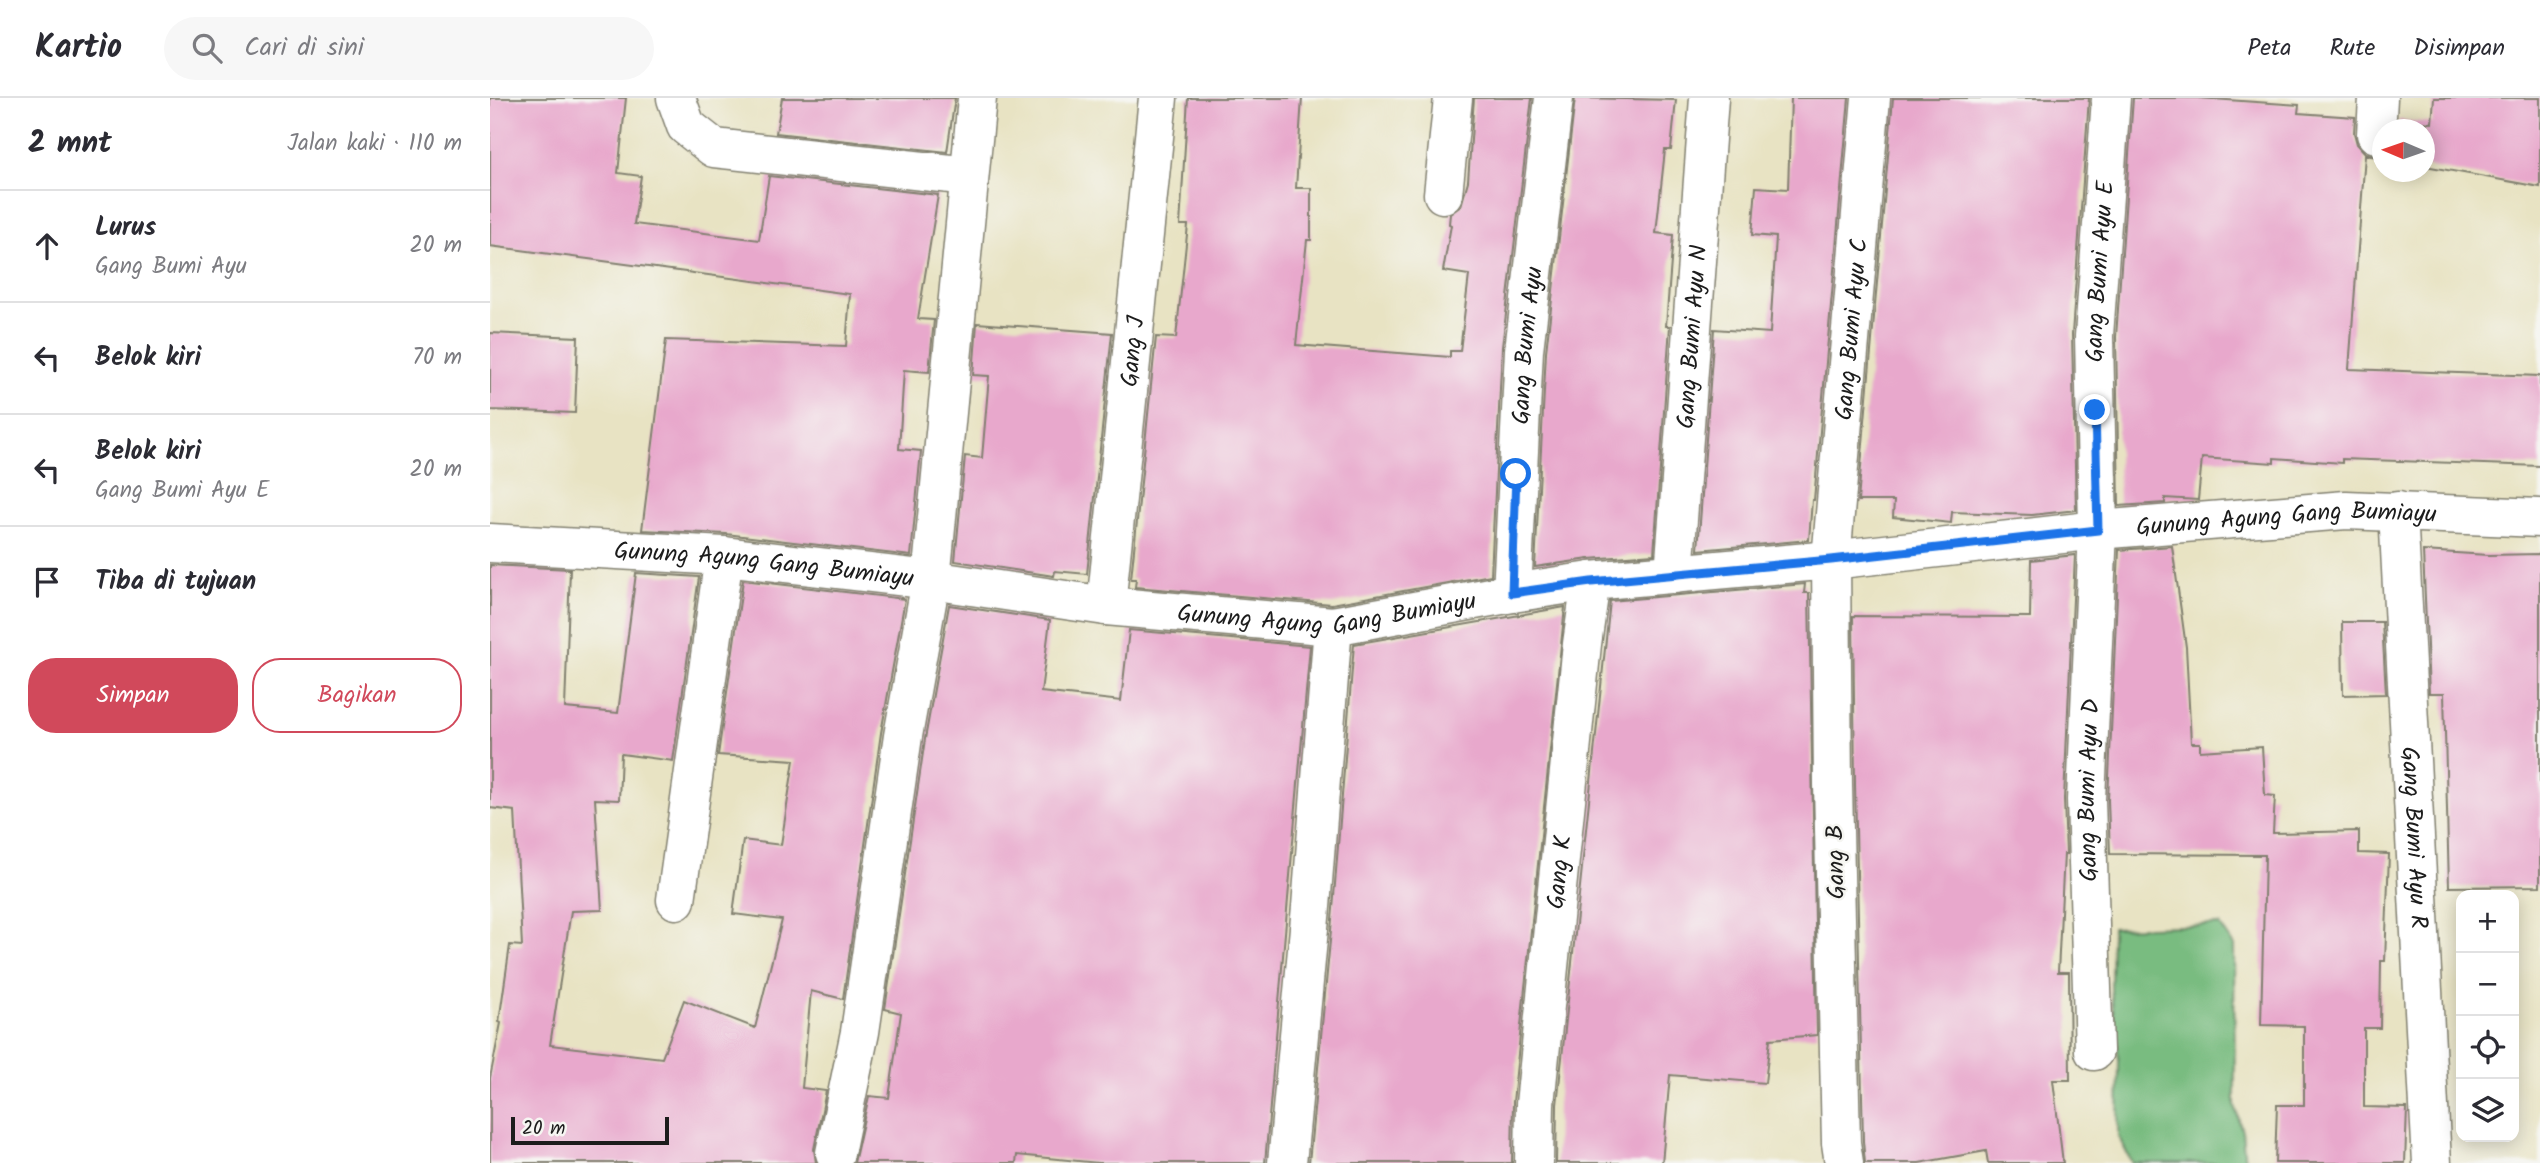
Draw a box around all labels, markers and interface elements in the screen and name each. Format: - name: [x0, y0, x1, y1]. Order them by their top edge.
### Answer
- search box: [164, 17, 654, 80]
- text: Kartio: [35, 22, 122, 75]
- text: Cari di sini: [244, 27, 364, 69]
- icon: search: [188, 29, 226, 67]
- text: Peta: [2247, 29, 2292, 68]
- text: Rute: [2330, 29, 2375, 68]
- text: Disimpan: [2413, 29, 2505, 68]
- north arrow: [2372, 119, 2435, 182]
- text: 2 mnt: [28, 120, 112, 168]
- text: Jalan kaki · 110 m: [287, 126, 462, 162]
- street label: Gang Bumi Ayu E: [2076, 179, 2126, 363]
- text: Lurus: [95, 207, 156, 249]
- icon: ahead: [28, 227, 66, 265]
- text: 20 m: [410, 228, 462, 264]
- street label: Gang Bumi Ayu C: [1825, 237, 1880, 422]
- street label: Gang Bumi Ayu N: [1667, 243, 1719, 430]
- text: Gang Bumi Ayu: [95, 249, 247, 285]
- street label: Gang Bumi Ayu: [1502, 264, 1555, 425]
- street label: Gang J: [1111, 313, 1157, 389]
- text: Belok kiri: [95, 337, 201, 379]
- icon: left: [28, 339, 66, 377]
- text: 70 m: [412, 340, 462, 376]
- route end: [2079, 394, 2110, 425]
- text: Belok kiri: [95, 431, 201, 473]
- icon: left: [28, 451, 66, 489]
- text: 20 m: [410, 452, 462, 488]
- route start: [1500, 458, 1531, 489]
- text: Gang Bumi Ayu E: [95, 473, 269, 509]
- street label: Gunung Agung Gang Bumiayu: [2135, 492, 2438, 548]
- street label: Gunung Agung Gang Bumiayu: [613, 532, 917, 599]
- text: Tiba di tujuan: [95, 561, 256, 603]
- icon: arrive: [28, 563, 66, 601]
- street label: Gunung Agung Gang Bumiayu: [1176, 582, 1480, 647]
- button: Simpan: [28, 658, 238, 733]
- button: Bagikan: [252, 658, 462, 733]
- street label: Gang Bumi Ayu D: [2068, 698, 2111, 882]
- street label: Gang Bumi Ayu R: [2389, 746, 2438, 930]
- street label: Gang B: [1816, 824, 1857, 900]
- street label: Gang K: [1537, 833, 1583, 911]
- map controls: [2456, 890, 2519, 1142]
- button: +: [2456, 890, 2519, 953]
- button: −: [2456, 953, 2519, 1016]
- button: locate: [2456, 1016, 2519, 1079]
- button: layers: [2456, 1079, 2519, 1142]
- scale bar: [511, 1114, 668, 1146]
- text: 20 m: [522, 1114, 565, 1144]

